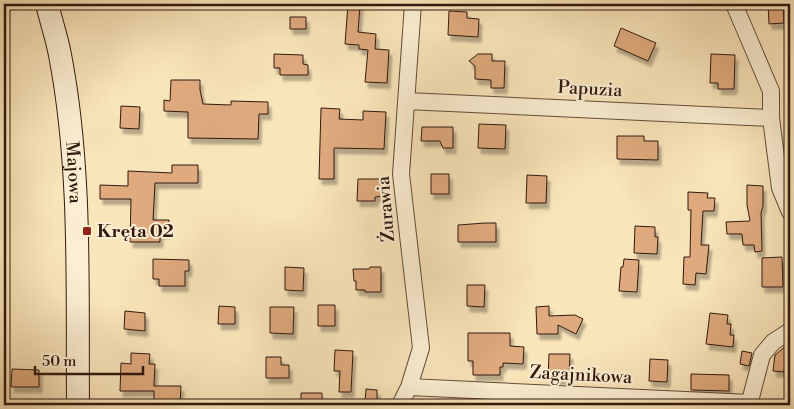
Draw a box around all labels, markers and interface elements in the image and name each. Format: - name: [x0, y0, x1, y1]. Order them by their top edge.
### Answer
- street label: Papuzia: [557, 76, 624, 102]
- street label: Majowa: [60, 140, 88, 205]
- street label: Żurawia: [372, 174, 400, 243]
- place label: Kręta 02: [97, 220, 174, 243]
- marker: Kręta 02: [81, 225, 93, 237]
- scale bar: [35, 344, 142, 376]
- text: 50 m: [42, 352, 76, 371]
- street label: Zagajnikowa: [529, 361, 634, 389]

